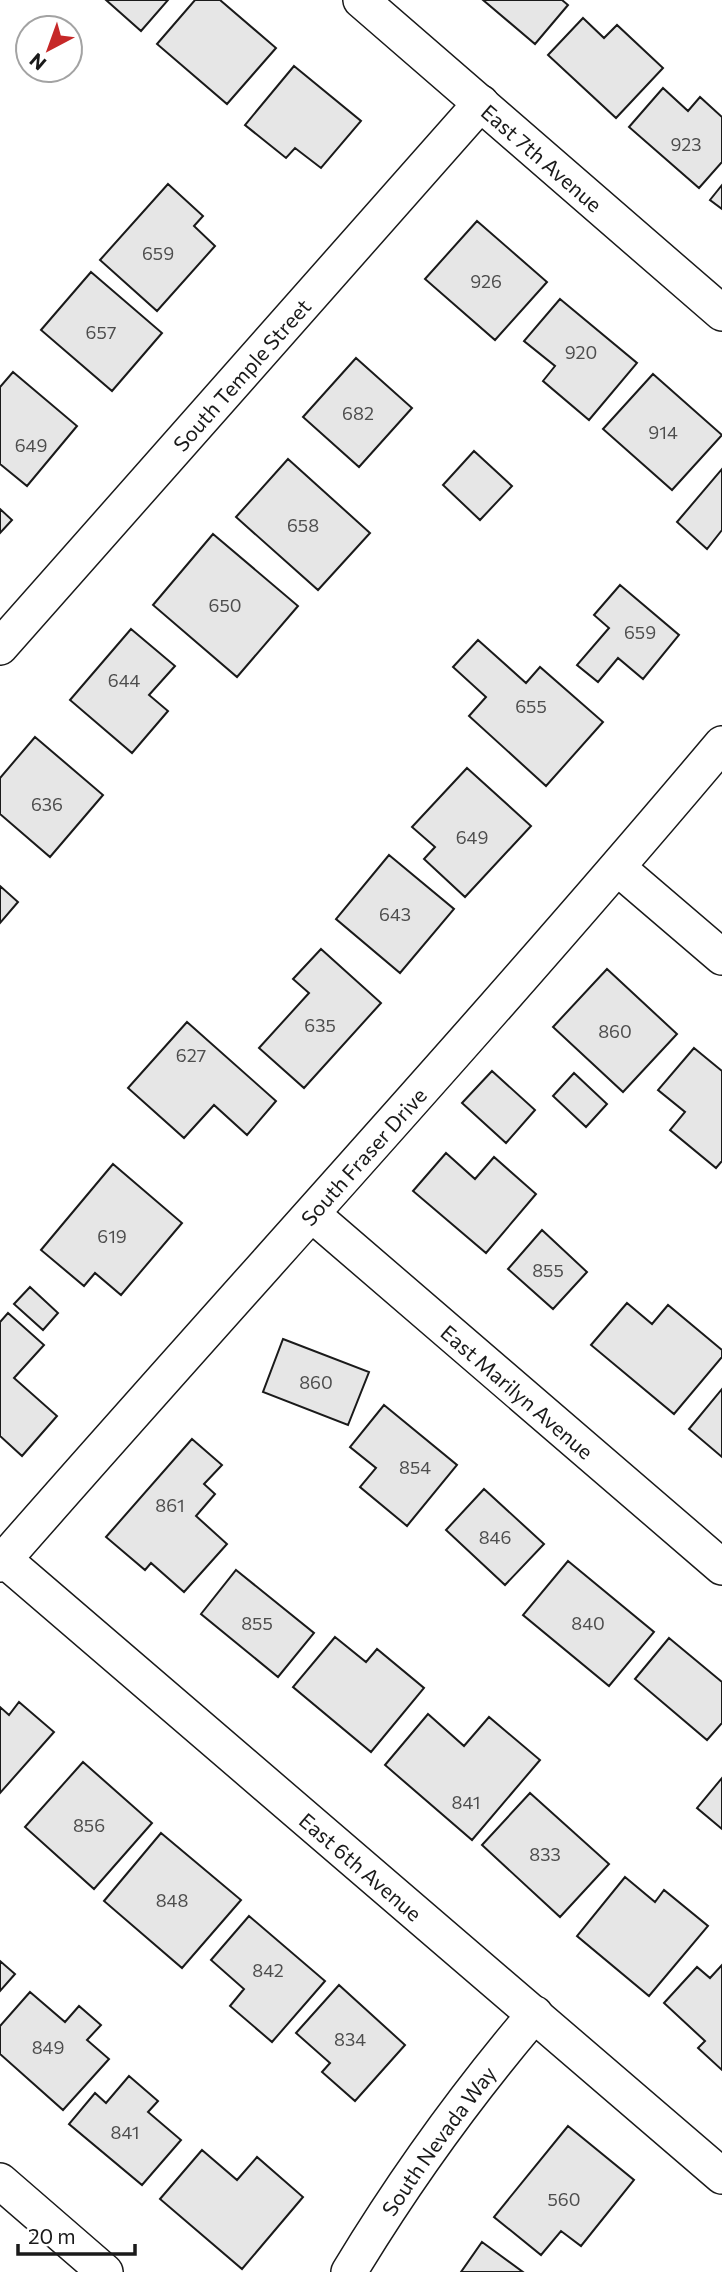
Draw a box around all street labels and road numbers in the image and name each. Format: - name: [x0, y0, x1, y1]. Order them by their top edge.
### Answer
- street label: East 7th Avenue: [477, 98, 608, 216]
- street label: South Temple Street: [167, 293, 315, 456]
- street label: South Fraser Drive: [295, 1082, 431, 1230]
- street label: East Marilyn Avenue: [436, 1319, 599, 1463]
- street label: East 6th Avenue: [295, 1807, 427, 1925]
- street label: South Nevada Way: [376, 2060, 500, 2220]

